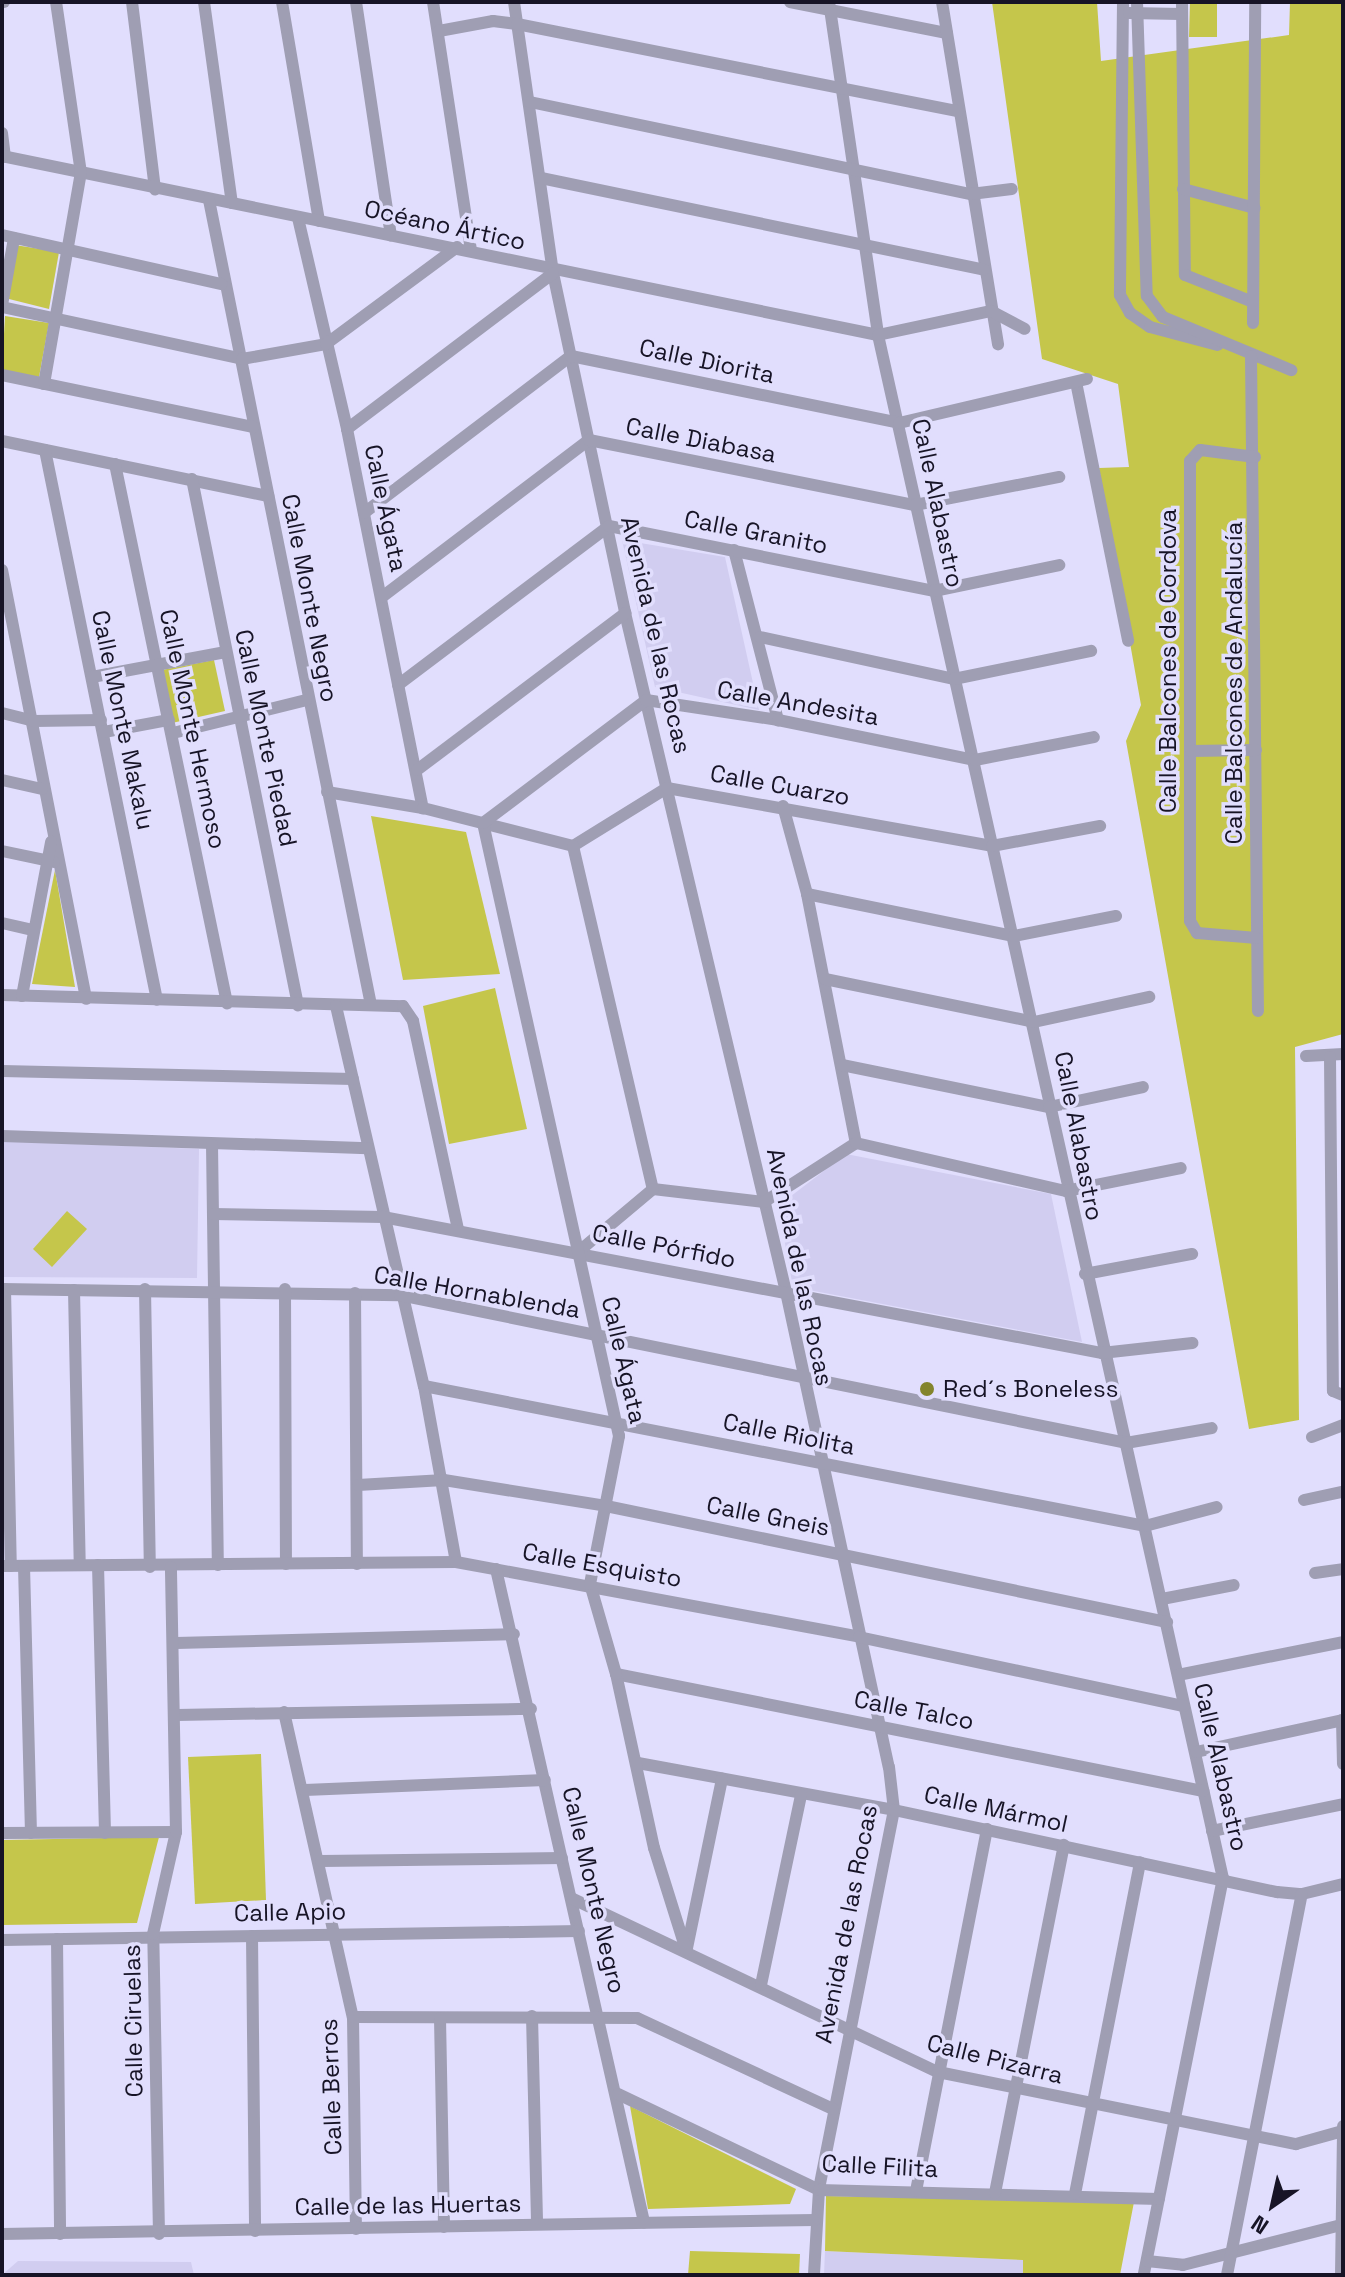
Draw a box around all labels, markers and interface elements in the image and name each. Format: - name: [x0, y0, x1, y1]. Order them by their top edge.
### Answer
- street label: Océano Ártico: [362, 194, 528, 256]
- street label: Calle Diorita: [637, 333, 777, 389]
- street label: Calle Diabasa: [623, 411, 779, 469]
- street label: Calle Alabastro: [906, 416, 970, 590]
- street label: Calle Ágata: [358, 442, 414, 574]
- street label: Calle Monte Negro: [276, 492, 344, 704]
- street label: Calle Granito: [682, 504, 830, 560]
- street label: Calle Balcones de Cordova: [1154, 509, 1182, 813]
- street label: Avenida de las Rocas: [615, 514, 697, 756]
- street label: Calle Balcones de Andalucía: [1220, 521, 1248, 845]
- street label: Calle Monte Hermoso: [154, 607, 232, 851]
- street label: Calle Monte Makalu: [86, 608, 160, 832]
- street label: Calle Monte Piedad: [229, 627, 303, 849]
- street label: Calle Andesita: [715, 675, 881, 731]
- street label: Calle Cuarzo: [708, 759, 852, 811]
- street label: Calle Alabastro: [1048, 1049, 1110, 1223]
- street label: Avenida de las Rocas: [761, 1146, 839, 1388]
- street label: Calle Pórfido: [590, 1218, 738, 1274]
- street label: Calle Hornablenda: [372, 1260, 582, 1324]
- street label: Calle Ágata: [595, 1294, 653, 1426]
- place label: Red´s Boneless: [943, 1375, 1118, 1403]
- marker: Red´s Boneless: [918, 1380, 936, 1398]
- street label: Calle Riolita: [721, 1407, 857, 1461]
- street label: Calle Gneis: [704, 1490, 832, 1542]
- street label: Calle Esquisto: [520, 1537, 684, 1593]
- street label: Calle Alabastro: [1188, 1680, 1254, 1854]
- street label: Calle Talco: [851, 1684, 977, 1736]
- street label: Calle Mármol: [921, 1780, 1071, 1838]
- street label: Calle Monte Negro: [556, 1784, 632, 1996]
- street label: Avenida de las Rocas: [809, 1802, 883, 2046]
- street label: Calle Apio: [233, 1897, 347, 1927]
- street label: Calle Ciruelas: [117, 1944, 149, 2098]
- street label: Calle Berros: [314, 2018, 348, 2156]
- street label: Calle Pizarra: [924, 2028, 1066, 2090]
- street label: Calle Filita: [821, 2149, 939, 2183]
- north arrow: [1233, 2165, 1313, 2245]
- street label: Calle de las Huertas: [294, 2189, 522, 2221]
- text: N: [1246, 2209, 1274, 2241]

